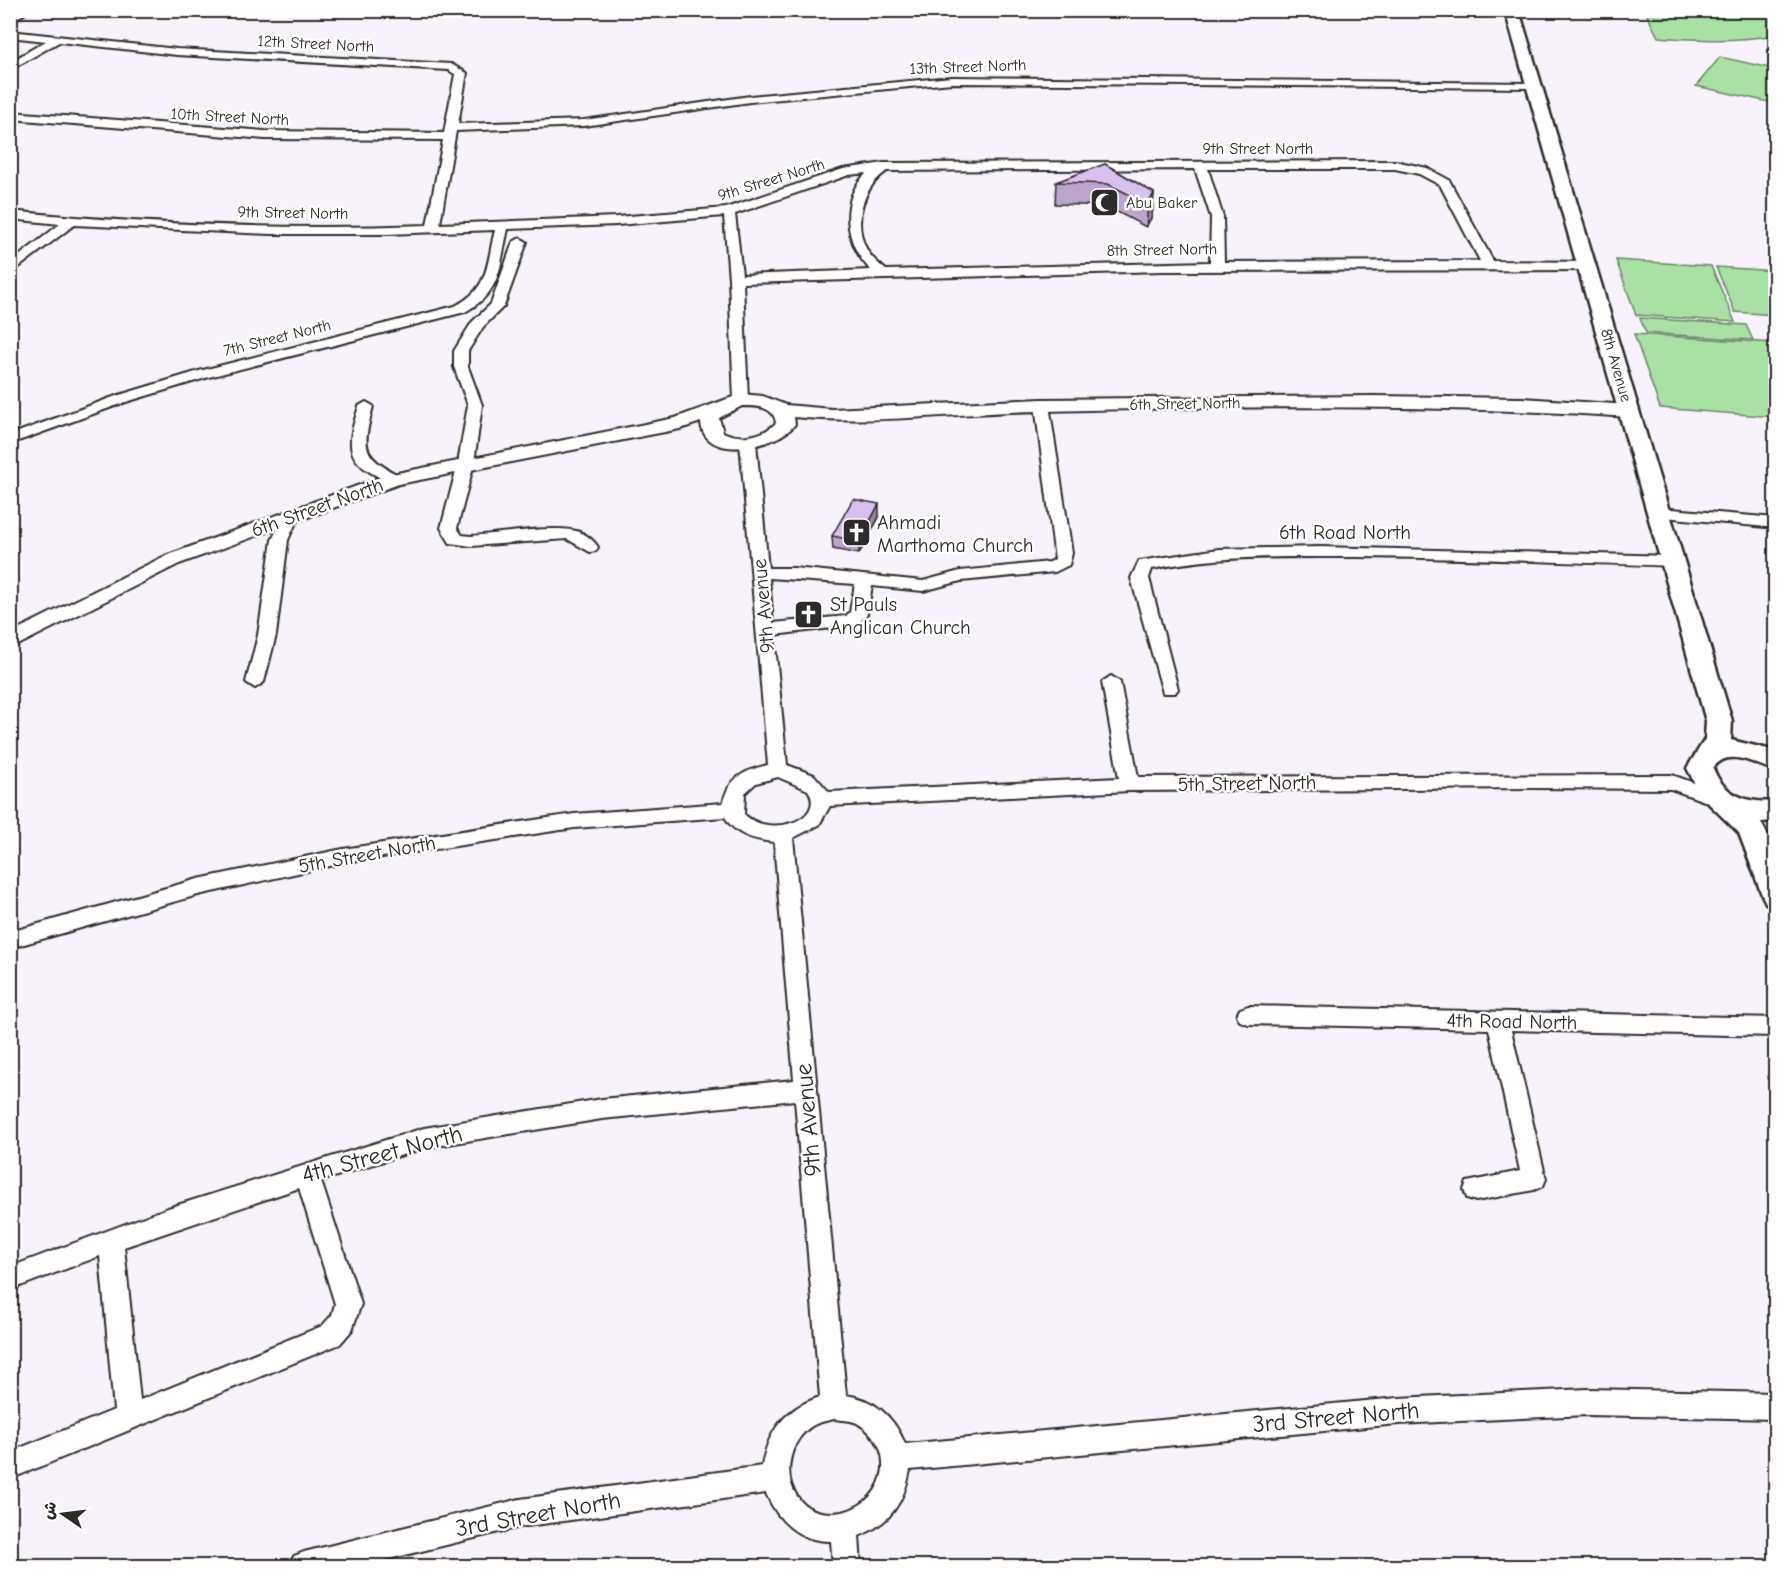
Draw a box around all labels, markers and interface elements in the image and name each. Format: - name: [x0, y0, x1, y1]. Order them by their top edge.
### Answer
- street label: 12th Street North: [257, 32, 375, 56]
- street label: 13th Street North: [909, 56, 1027, 78]
- street label: 10th Street North: [170, 105, 290, 129]
- street label: 9th Street North: [1203, 140, 1313, 158]
- street label: 9th Street North: [716, 155, 827, 205]
- mosque icon: Abu Baker: [1089, 186, 1121, 218]
- place label: Abu Baker: [1126, 194, 1198, 212]
- street label: 9th Street North: [237, 203, 349, 223]
- street label: 8th Street North: [1107, 240, 1217, 260]
- street label: 7th Street North: [222, 316, 333, 360]
- street label: 8th Avenue: [1597, 327, 1635, 404]
- street label: 6th Street North: [1129, 394, 1241, 414]
- street label: 6th Street North: [248, 473, 386, 542]
- place label: Ahmadi Marthoma Church: [877, 511, 1034, 557]
- church icon: Ahmadi Marthoma Church: [840, 517, 872, 549]
- street label: 6th Road North: [1279, 521, 1411, 544]
- street label: 9th Avenue: [748, 558, 779, 654]
- place label: St Pauls Anglican Church: [830, 593, 971, 639]
- church icon: St Pauls Anglican Church: [793, 599, 825, 631]
- street label: 5th Street North: [1177, 771, 1317, 796]
- street label: 5th Street North: [297, 831, 437, 878]
- street label: 4th Road North: [1446, 1009, 1578, 1034]
- street label: 9th Avenue: [789, 1062, 827, 1178]
- street label: 4th Street North: [299, 1119, 465, 1189]
- street label: 3rd Street North: [1251, 1396, 1421, 1438]
- north arrow: [33, 1484, 93, 1544]
- street label: 3rd Street North: [453, 1486, 623, 1542]
- text: ش: [39, 1500, 60, 1521]

